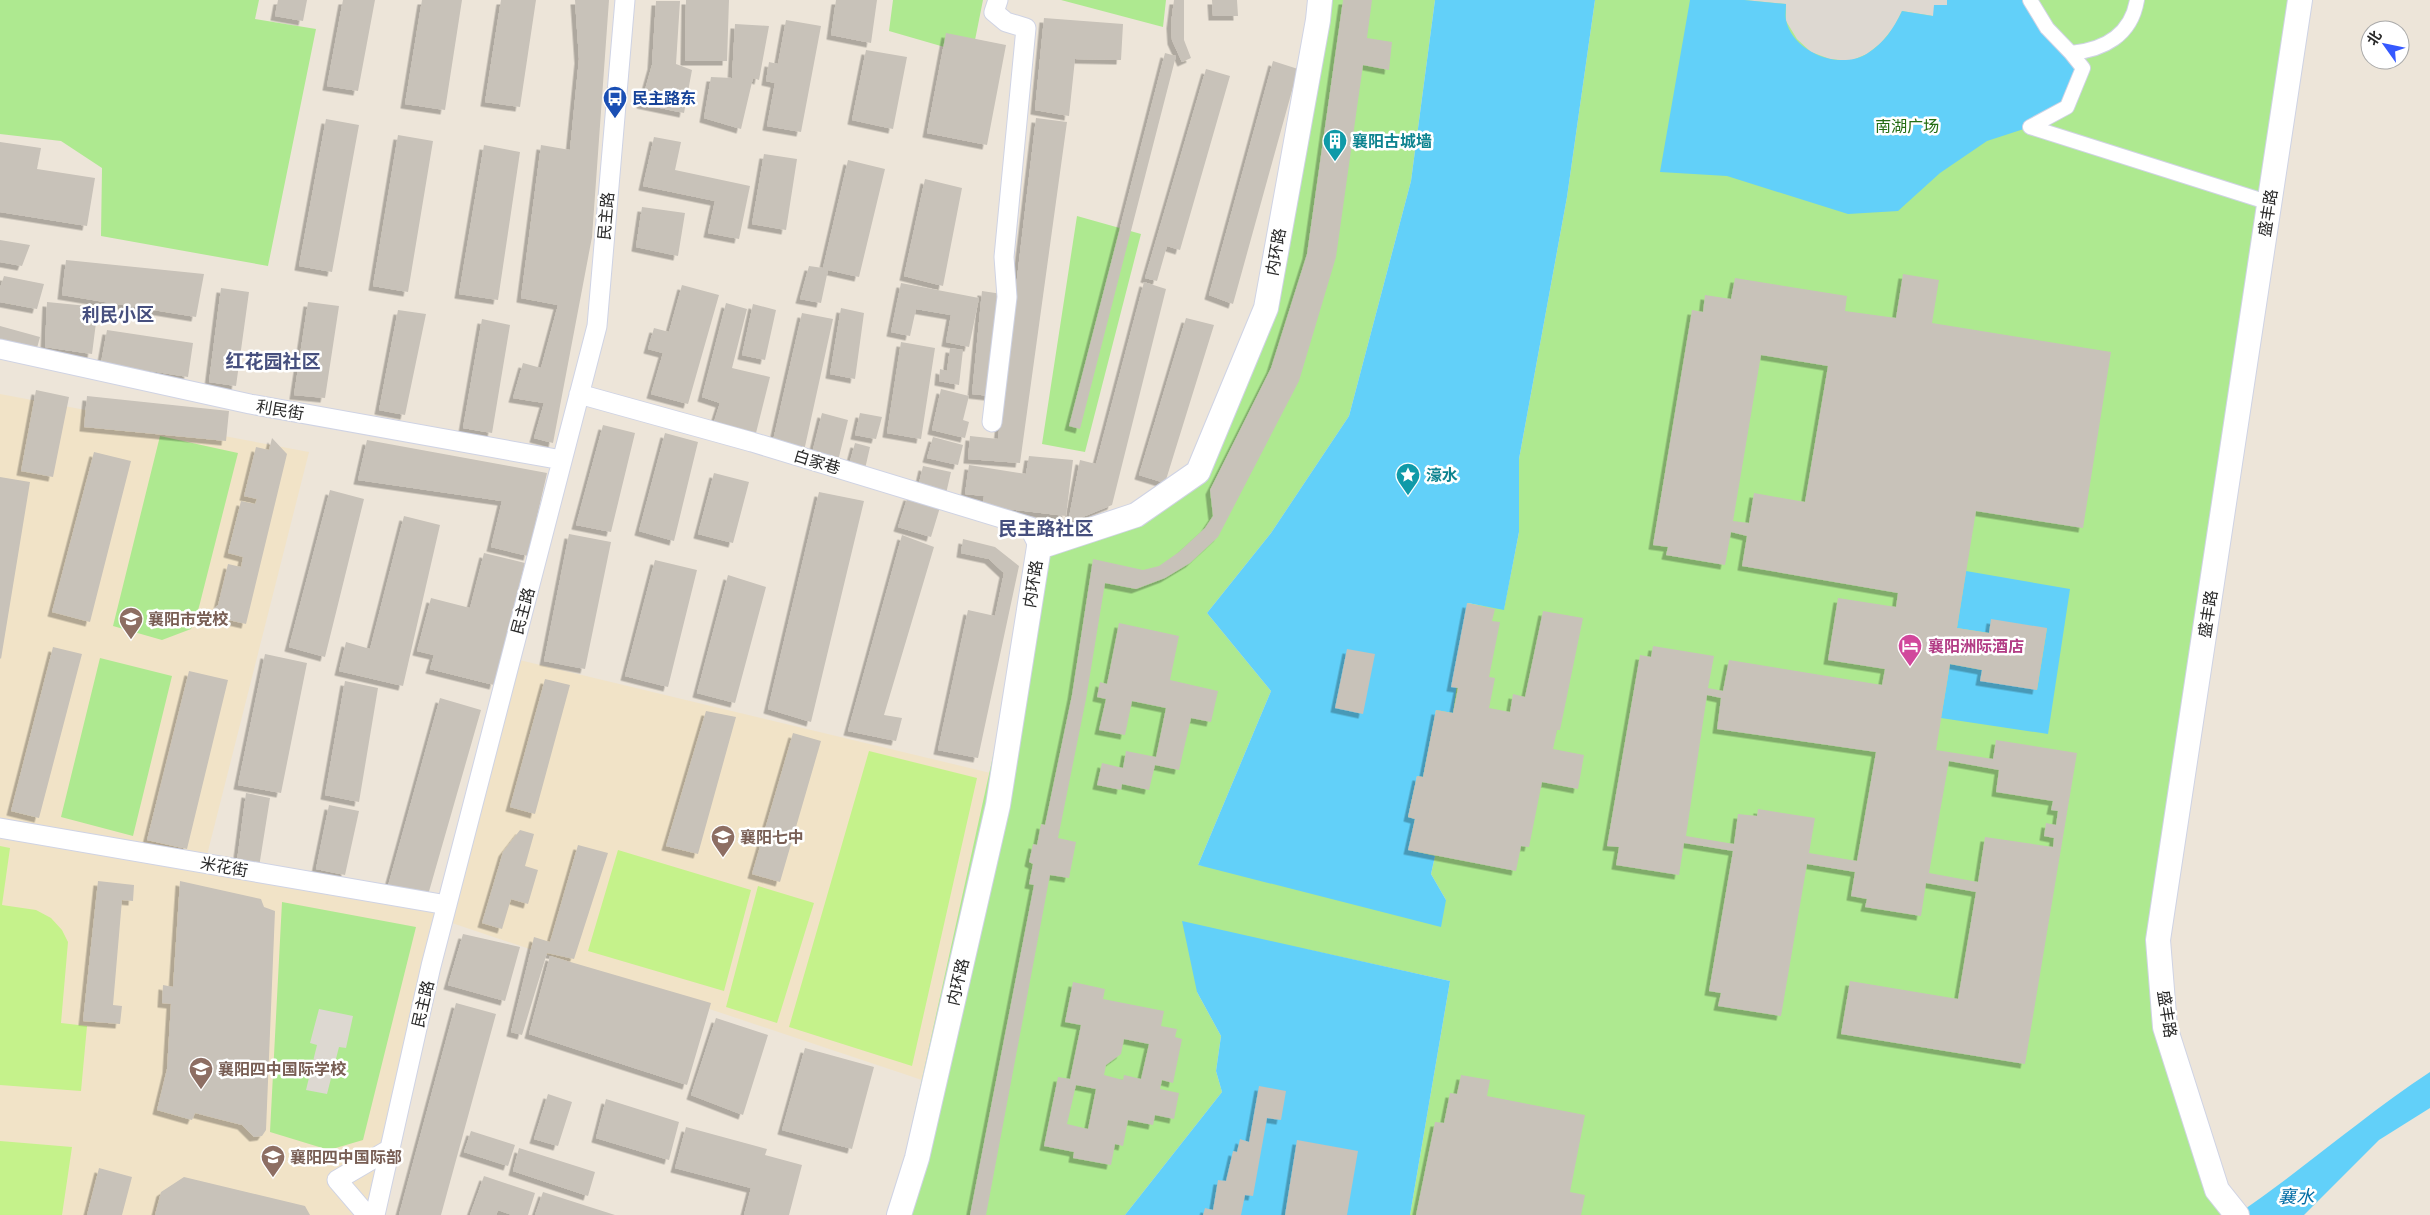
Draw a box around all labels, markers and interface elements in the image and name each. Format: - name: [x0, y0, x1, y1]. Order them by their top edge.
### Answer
- north arrow: [2360, 20, 2410, 70]
- text: 北: [2364, 28, 2385, 48]
- bus stop icon: 民主路东: [602, 85, 628, 119]
- place label: 民主路东: [632, 89, 696, 108]
- park label: 南湖广场: [1875, 117, 1939, 136]
- building icon: 襄阳古城墙: [1322, 128, 1348, 162]
- place label: 襄阳古城墙: [1352, 132, 1432, 151]
- street label: 盛丰路: [2255, 188, 2281, 238]
- street label: 民主路: [594, 191, 618, 241]
- street label: 内环路: [1262, 227, 1290, 277]
- district label: 利民小区: [82, 304, 154, 325]
- district label: 红花园社区: [225, 350, 321, 372]
- street label: 利民街: [255, 396, 305, 424]
- street label: 白家巷: [791, 446, 843, 478]
- place icon: 濠水: [1395, 462, 1421, 496]
- place label: 濠水: [1426, 466, 1458, 485]
- district label: 民主路社区: [998, 517, 1094, 539]
- street label: 内环路: [1020, 559, 1046, 609]
- street label: 民主路: [508, 585, 538, 637]
- street label: 盛丰路: [2195, 589, 2221, 639]
- school or university icon: 襄阳市党校: [118, 606, 144, 640]
- place label: 襄阳市党校: [148, 610, 229, 629]
- hotel icon: 襄阳洲际酒店: [1897, 633, 1923, 667]
- place label: 襄阳洲际酒店: [1928, 637, 2024, 656]
- school or university icon: 襄阳七中: [710, 824, 736, 858]
- place label: 襄阳七中: [740, 828, 804, 847]
- street label: 米花街: [199, 853, 249, 881]
- street label: 内环路: [943, 956, 973, 1008]
- street label: 民主路: [408, 978, 438, 1030]
- street label: 盛丰路: [2154, 989, 2180, 1039]
- school or university icon: 襄阳四中国际学校: [188, 1056, 214, 1090]
- place label: 襄阳四中国际学校: [218, 1060, 347, 1079]
- school or university icon: 襄阳四中国际部: [260, 1144, 286, 1178]
- place label: 襄阳四中国际部: [290, 1148, 402, 1167]
- water label: 襄水: [2278, 1186, 2315, 1207]

